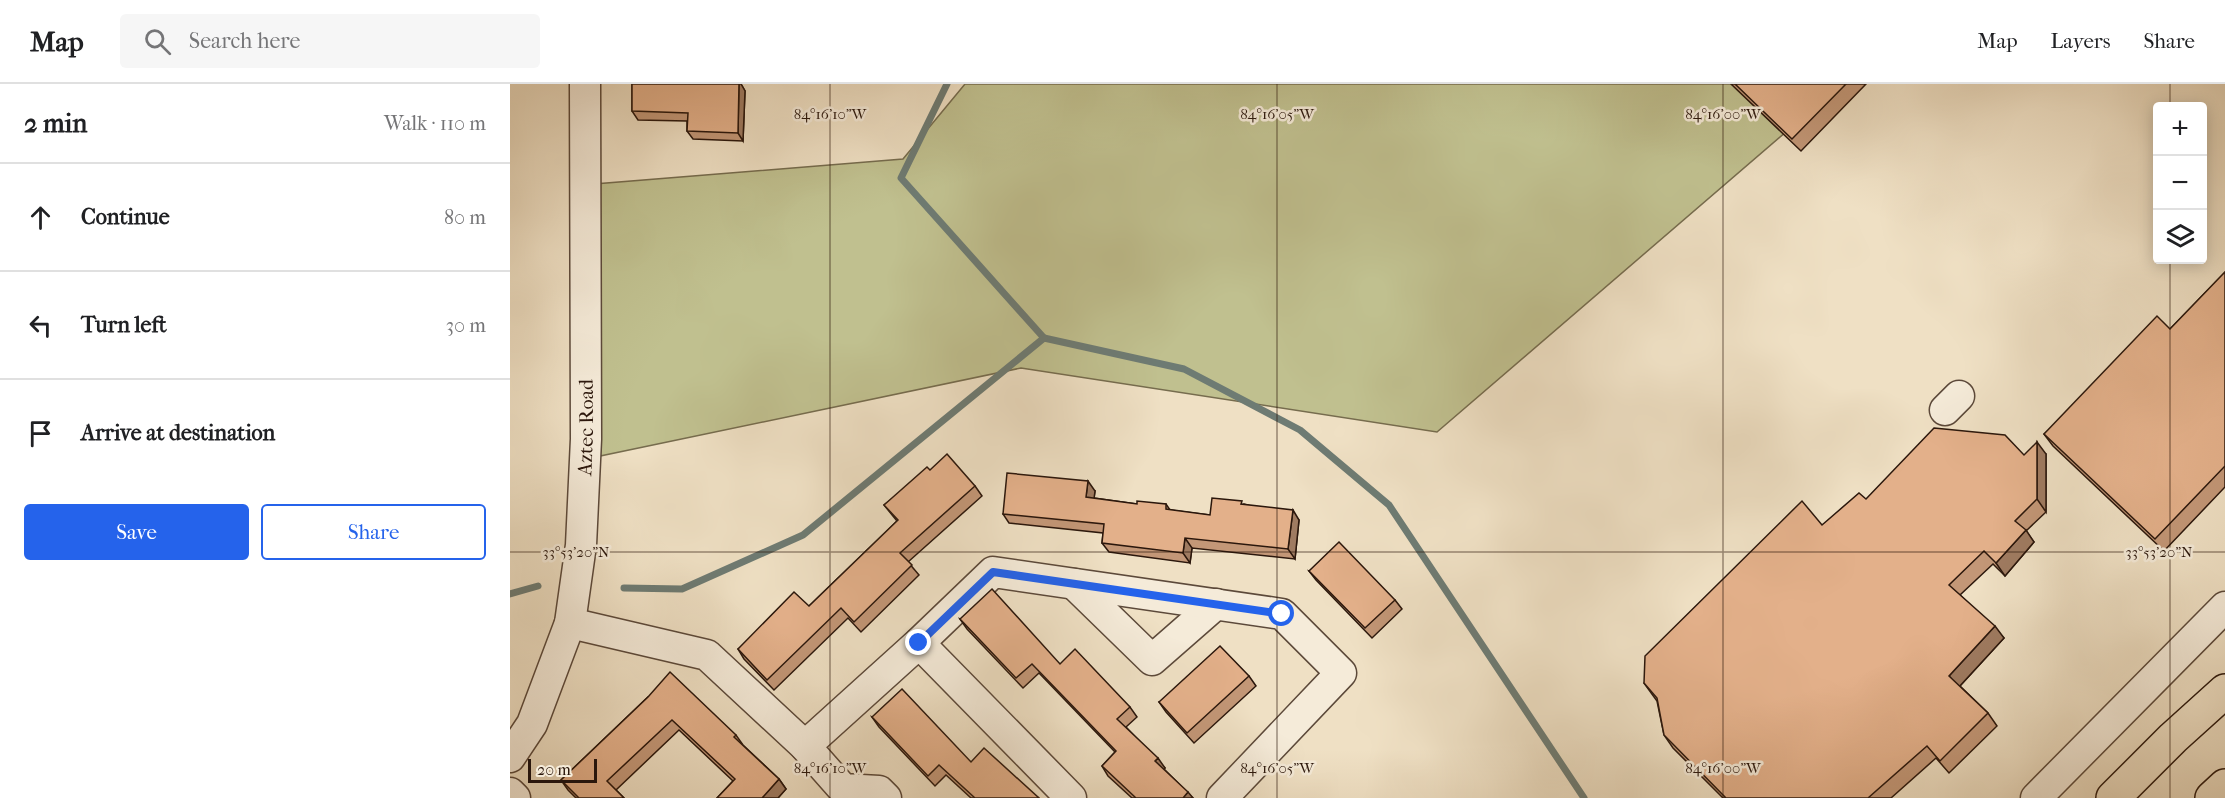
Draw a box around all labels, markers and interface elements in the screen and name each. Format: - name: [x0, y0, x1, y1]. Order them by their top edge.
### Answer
- search box: [120, 14, 540, 68]
- text: Map: [30, 25, 84, 58]
- icon: search: [141, 25, 174, 58]
- text: Search here: [189, 28, 300, 54]
- text: Map: [1977, 29, 2018, 53]
- text: Layers: [2051, 29, 2110, 53]
- text: Share: [2143, 29, 2195, 53]
- map controls: [2153, 102, 2207, 264]
- button: +: [2153, 102, 2207, 156]
- text: 84°16'10"W: [794, 105, 868, 123]
- text: 84°16'05"W: [1240, 105, 1315, 123]
- text: 84°16'00"W: [1685, 105, 1762, 123]
- text: 2 min: [24, 108, 87, 139]
- text: Walk · 110 m: [384, 112, 486, 135]
- button: −: [2153, 156, 2207, 210]
- icon: ahead: [24, 201, 57, 234]
- text: Continue: [81, 204, 170, 230]
- text: 80 m: [444, 206, 486, 229]
- button: layers: [2153, 210, 2207, 264]
- icon: left: [24, 309, 57, 342]
- text: Turn left: [81, 312, 167, 338]
- text: 30 m: [446, 314, 486, 337]
- street label: Aztec Road: [573, 378, 598, 477]
- icon: arrive: [24, 417, 57, 450]
- text: Arrive at destination: [81, 420, 275, 446]
- button: Save: [24, 504, 249, 560]
- button: Share: [261, 504, 486, 560]
- text: 33°53'20"N: [543, 543, 610, 561]
- text: 33°53'20"N: [2126, 543, 2193, 561]
- route start: [1268, 600, 1294, 626]
- route end: [905, 629, 931, 655]
- scale bar: [528, 756, 597, 784]
- text: 84°16'10"W: [794, 759, 868, 777]
- text: 84°16'05"W: [1240, 759, 1315, 777]
- text: 84°16'00"W: [1685, 759, 1762, 777]
- text: 20 m: [537, 760, 571, 779]

